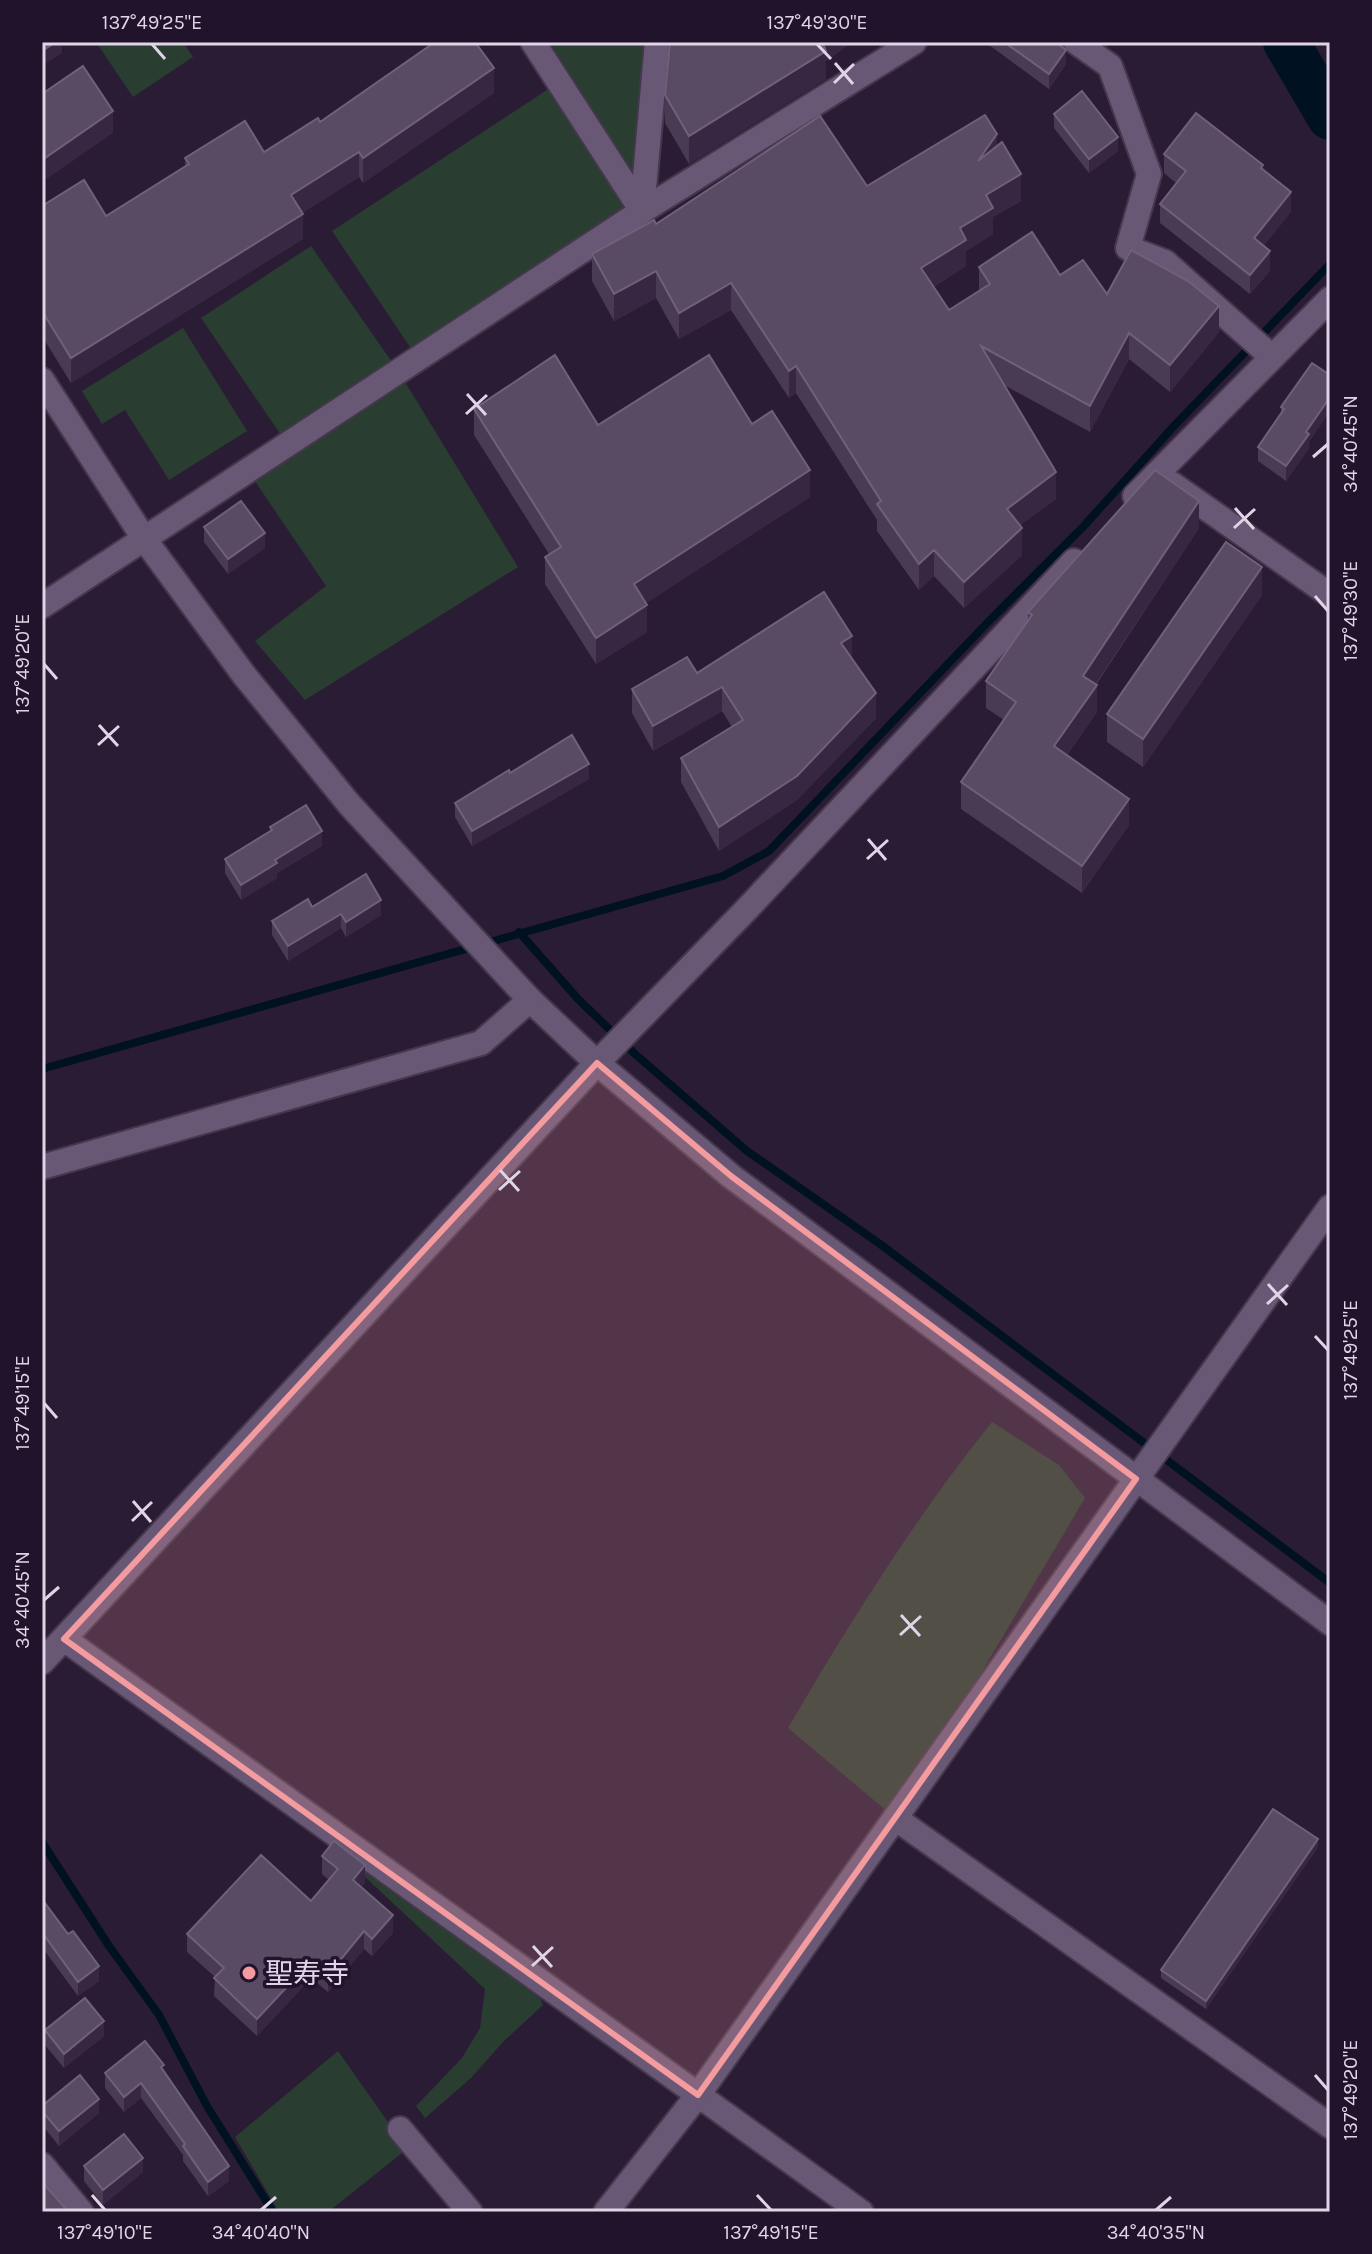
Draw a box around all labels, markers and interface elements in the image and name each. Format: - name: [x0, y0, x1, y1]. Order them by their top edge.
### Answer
- text: 137°49'25"E: [102, 11, 202, 34]
- text: 137°49'30"E: [766, 11, 868, 34]
- text: 34°40'45"N: [1339, 395, 1362, 493]
- text: 137°49'30"E: [1339, 560, 1362, 662]
- text: 137°49'20"E: [11, 614, 34, 714]
- text: 137°49'25"E: [1339, 1300, 1362, 1400]
- text: 137°49'15"E: [11, 1355, 34, 1451]
- text: 34°40'45"N: [11, 1551, 34, 1649]
- place label: 聖寿寺: [265, 1957, 349, 1990]
- marker: 聖寿寺: [240, 1964, 258, 1982]
- text: 137°49'20"E: [1339, 2040, 1362, 2140]
- text: 137°49'10"E: [57, 2221, 153, 2244]
- text: 34°40'40"N: [212, 2221, 310, 2244]
- text: 137°49'15"E: [723, 2221, 819, 2244]
- text: 34°40'35"N: [1107, 2221, 1205, 2244]

